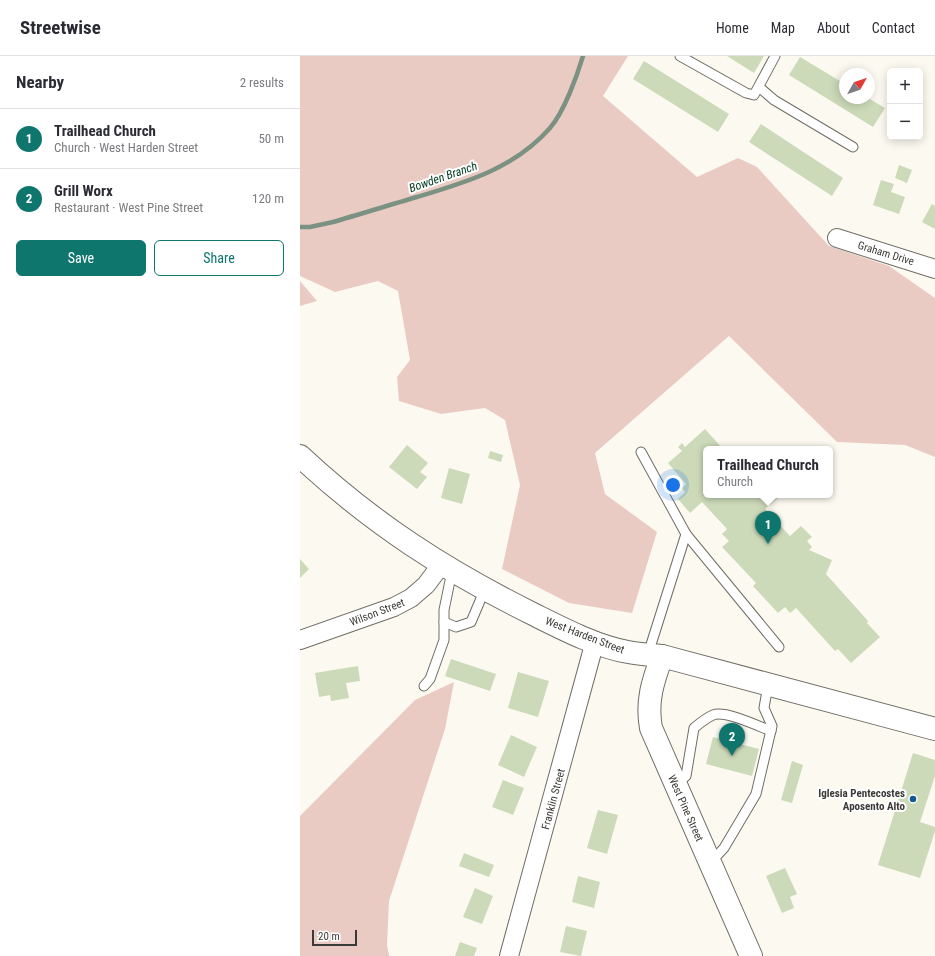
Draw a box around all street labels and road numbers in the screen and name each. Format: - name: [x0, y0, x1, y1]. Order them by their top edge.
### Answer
- street label: Graham Drive: [856, 239, 916, 268]
- street label: Wilson Street: [348, 596, 406, 629]
- street label: West Harden Street: [543, 614, 626, 657]
- street label: Franklin Street: [539, 767, 568, 831]
- street label: West Pine Street: [665, 773, 706, 844]

